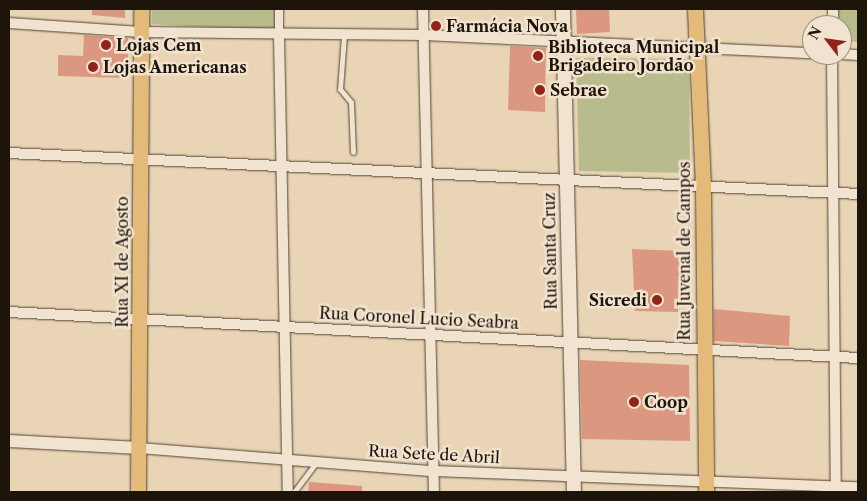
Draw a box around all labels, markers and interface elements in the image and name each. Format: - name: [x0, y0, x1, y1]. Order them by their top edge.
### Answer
- north arrow: [802, 15, 852, 65]
- place label: Farmácia Nova: [446, 16, 568, 36]
- marker: Farmácia Nova: [430, 20, 442, 32]
- text: N: [804, 23, 826, 43]
- place label: Lojas Cem: [116, 35, 202, 55]
- place label: Biblioteca Municipal Brigadeiro Jordão: [548, 37, 720, 75]
- marker: Lojas Cem: [100, 39, 112, 51]
- marker: Biblioteca Municipal Brigadeiro Jordão: [532, 50, 544, 62]
- place label: Lojas Americanas: [103, 57, 247, 77]
- marker: Lojas Americanas: [87, 61, 99, 73]
- place label: Sebrae: [550, 80, 607, 100]
- marker: Sebrae: [534, 84, 546, 96]
- street label: Rua Juvenal de Campos: [674, 161, 694, 341]
- street label: Rua Santa Cruz: [539, 192, 561, 310]
- street label: Rua XI de Agosto: [112, 196, 132, 328]
- place label: Sicredi: [589, 290, 647, 310]
- marker: Sicredi: [651, 294, 663, 306]
- street label: Rua Coronel Lucio Seabra: [319, 303, 519, 333]
- place label: Coop: [644, 392, 688, 412]
- marker: Coop: [628, 396, 640, 408]
- street label: Rua Sete de Abril: [367, 441, 501, 467]

